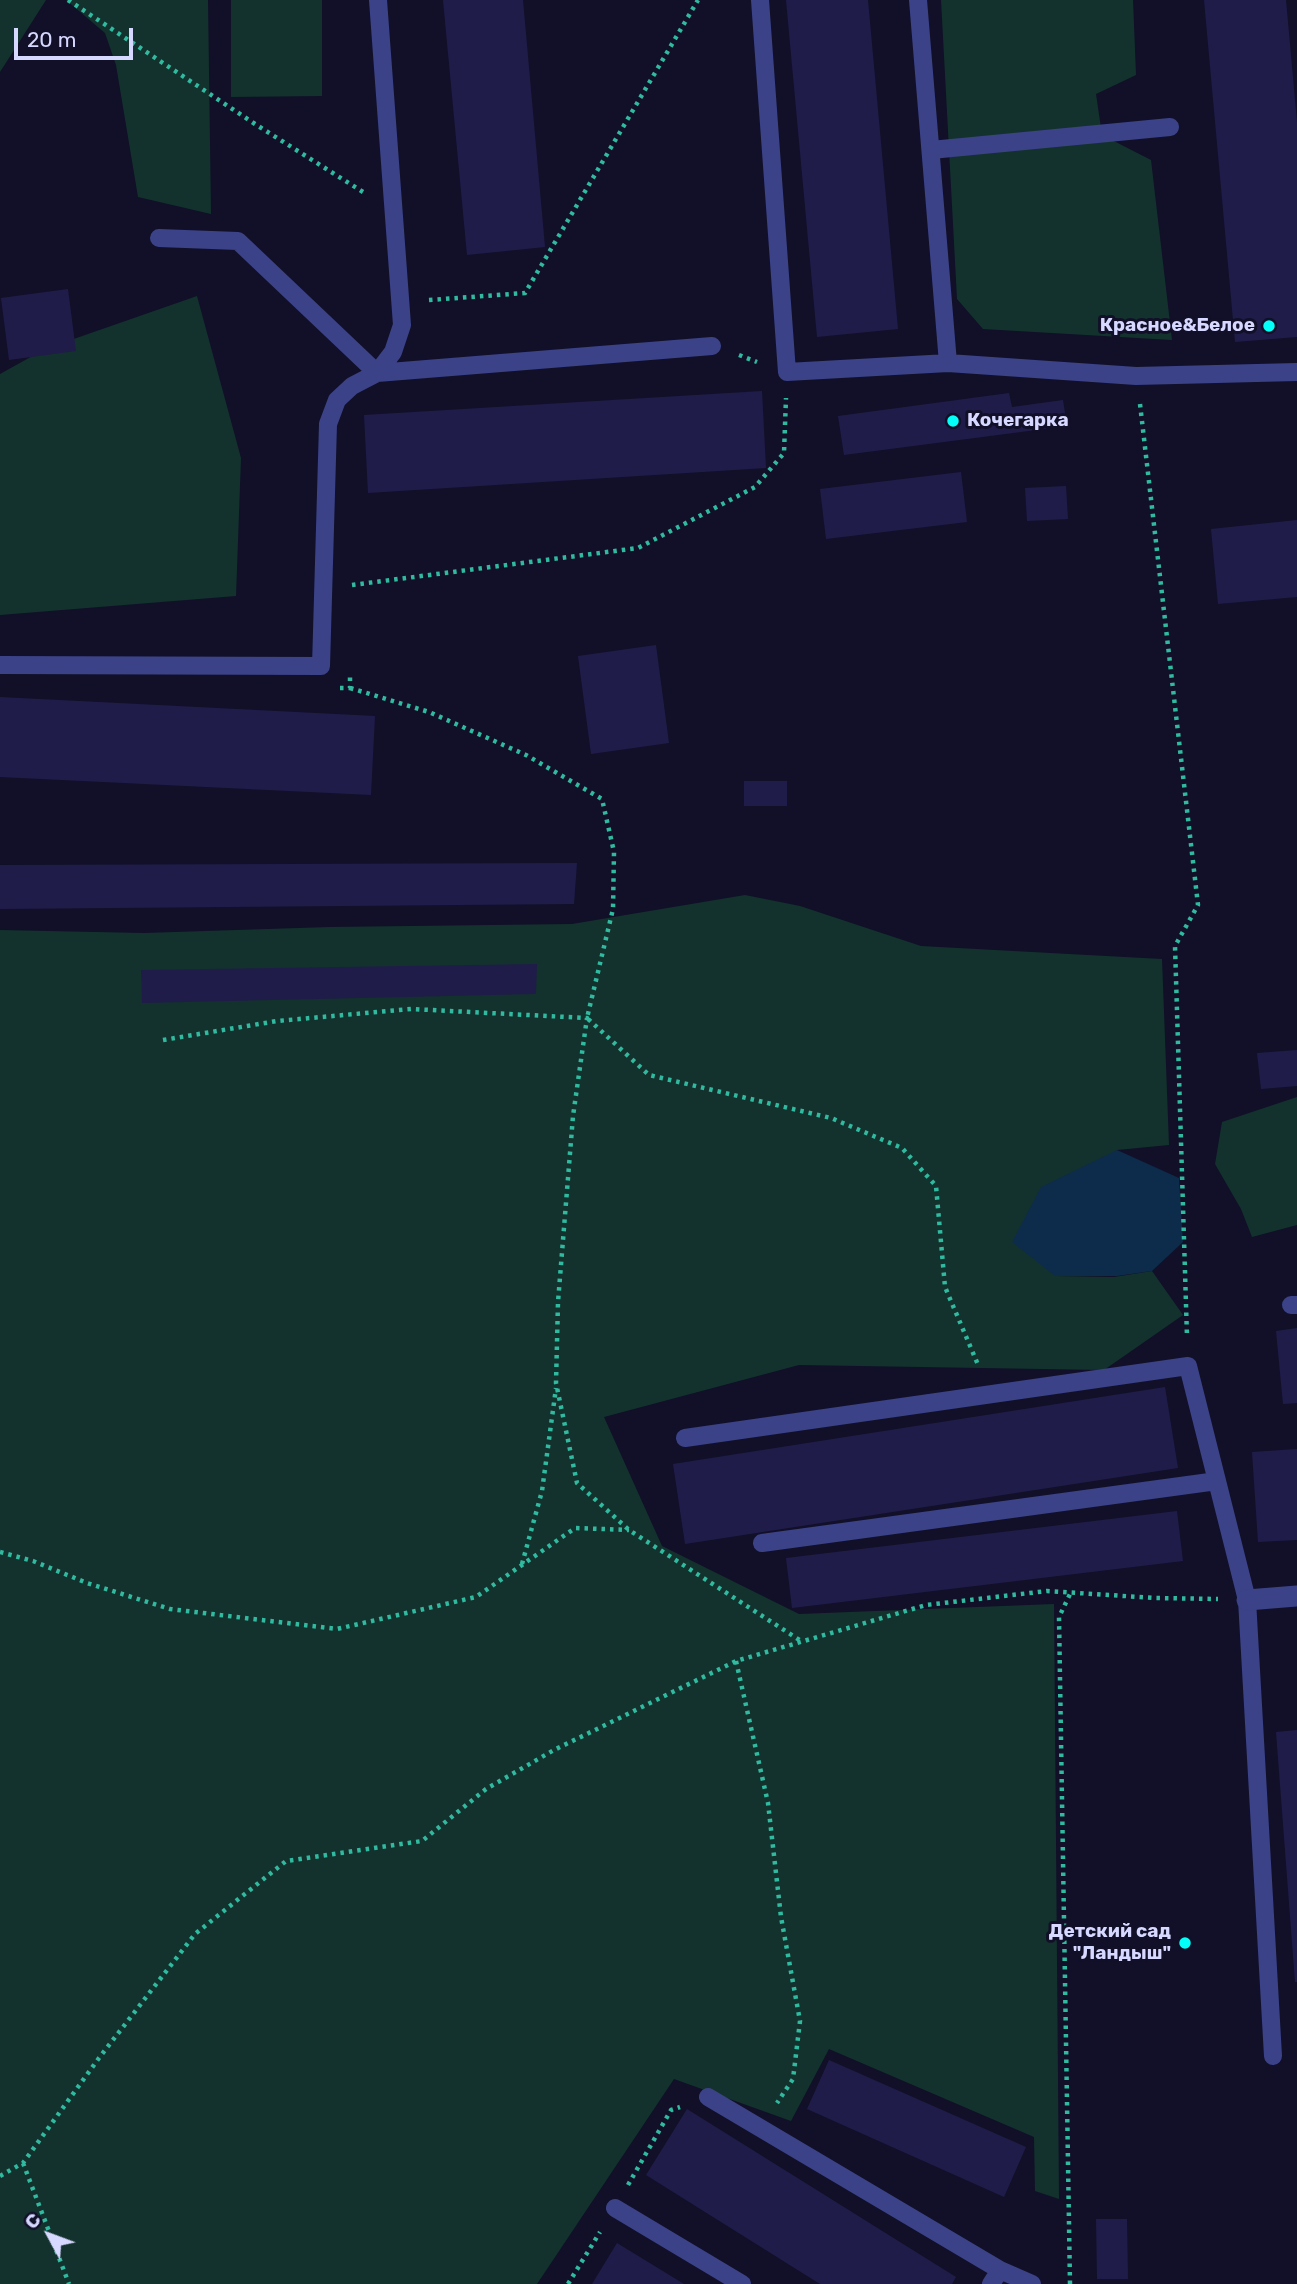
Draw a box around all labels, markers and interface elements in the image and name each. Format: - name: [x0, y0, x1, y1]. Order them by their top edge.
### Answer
- scale bar: [18, 14, 136, 58]
- text: 20 m: [27, 27, 76, 52]
- place label: Красное&Белое: [1100, 315, 1255, 337]
- marker: Красное&Белое: [1261, 318, 1277, 334]
- place label: Кочегарка: [967, 410, 1069, 432]
- marker: Кочегарка: [945, 413, 961, 429]
- place label: Детский сад "Ландыш": [1049, 1921, 1171, 1965]
- marker: Детский сад "Ландыш": [1177, 1935, 1193, 1951]
- north arrow: [14, 2200, 84, 2270]
- text: С: [20, 2208, 46, 2233]

